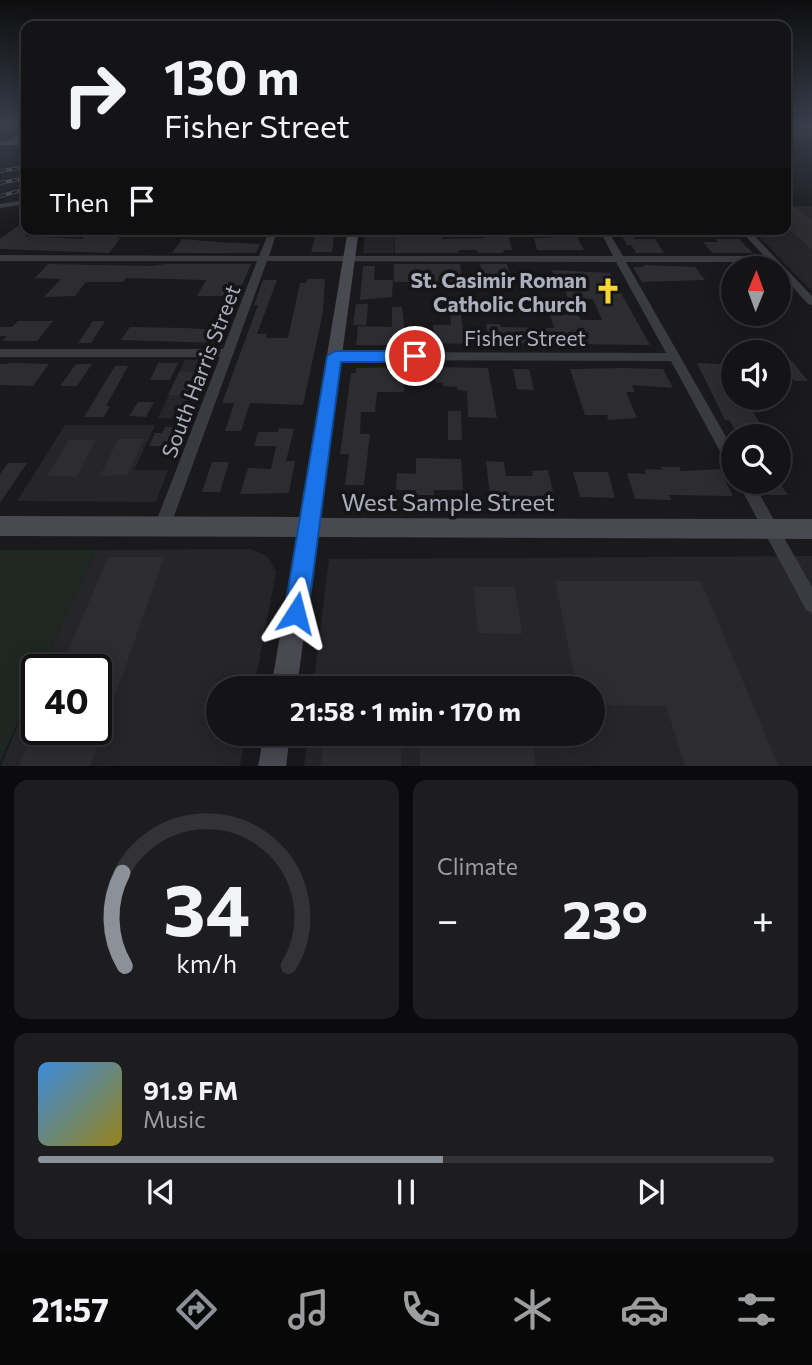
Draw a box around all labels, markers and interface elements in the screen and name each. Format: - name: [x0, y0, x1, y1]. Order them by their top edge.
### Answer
- text: 130 m: [164, 45, 299, 105]
- icon: right: [49, 49, 140, 140]
- text: Fisher Street: [164, 105, 350, 145]
- icon: arrive: [123, 182, 161, 220]
- text: Then: [49, 186, 109, 217]
- north arrow: [721, 256, 791, 326]
- map controls: [721, 256, 791, 494]
- place label: St. Casimir Roman Catholic Church: [410, 267, 587, 316]
- church icon: St. Casimir Roman Catholic Church: [593, 276, 623, 306]
- street label: South Harris Street: [156, 281, 244, 461]
- street label: Fisher Street: [464, 325, 586, 350]
- pin: [385, 326, 445, 386]
- icon: arrive: [396, 337, 434, 375]
- button: sound: [721, 340, 791, 410]
- button: search: [721, 424, 791, 494]
- street label: West Sample Street: [341, 487, 555, 516]
- position arrow: [259, 576, 333, 650]
- speed limit sign: 40: [21, 654, 112, 745]
- text: 21:58 · 1 min · 170 m: [290, 695, 521, 726]
- text: Climate: [437, 852, 518, 880]
- text: 34: [163, 862, 250, 951]
- text: 23°: [562, 886, 648, 950]
- text: −: [437, 895, 459, 942]
- text: +: [752, 895, 774, 942]
- text: km/h: [176, 947, 237, 977]
- text: 91.9 FM: [143, 1074, 238, 1105]
- text: Music: [143, 1105, 206, 1133]
- icon: previous: [142, 1173, 180, 1211]
- icon: pause: [387, 1173, 425, 1211]
- icon: next: [632, 1173, 670, 1211]
- icon: directions: [172, 1285, 221, 1334]
- icon: music: [284, 1285, 333, 1334]
- icon: phone: [396, 1285, 445, 1334]
- icon: climate: [508, 1285, 557, 1334]
- icon: car: [620, 1285, 669, 1334]
- icon: filters: [732, 1285, 781, 1334]
- text: 21:57: [31, 1289, 109, 1329]

